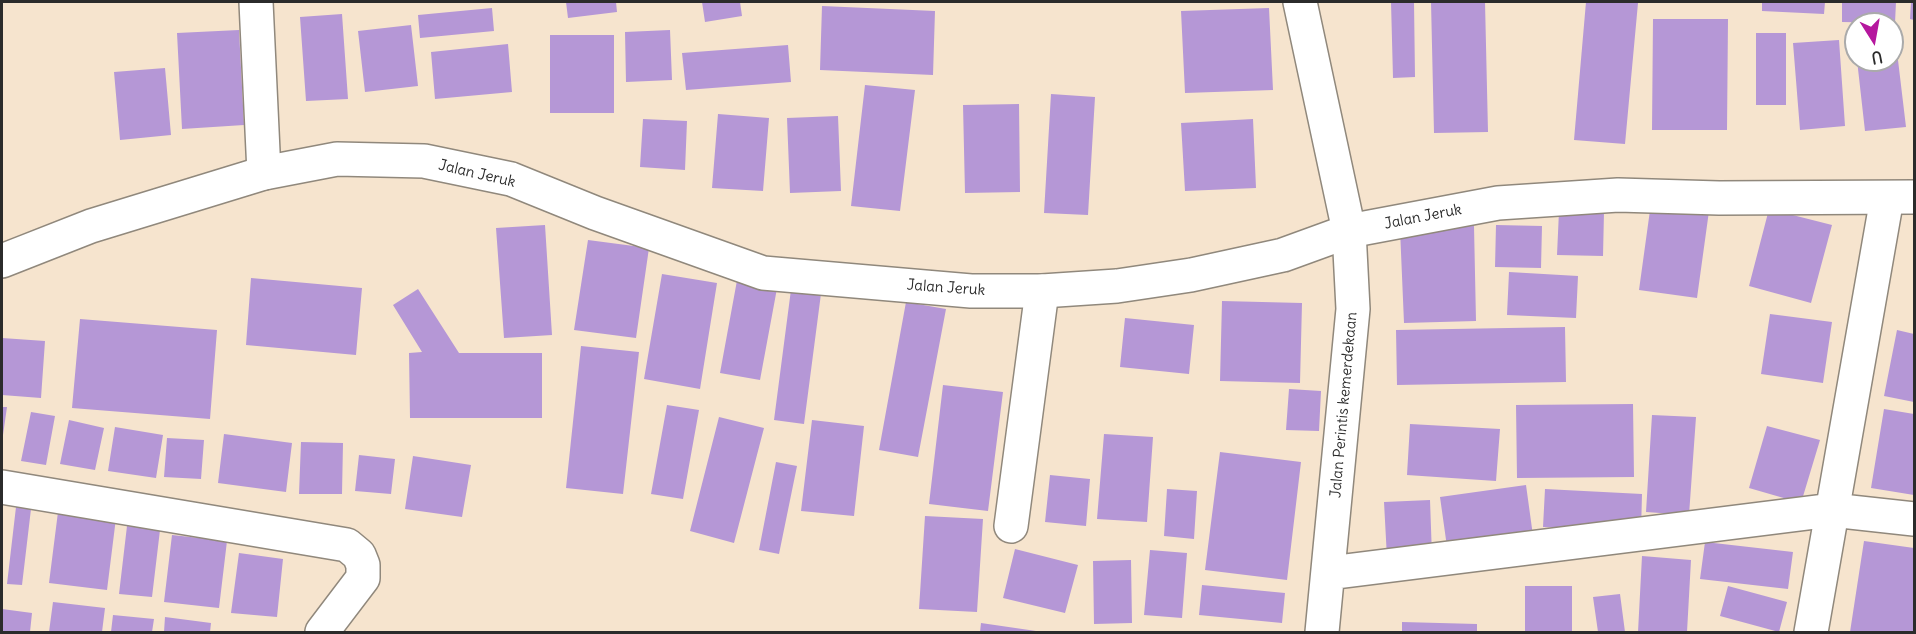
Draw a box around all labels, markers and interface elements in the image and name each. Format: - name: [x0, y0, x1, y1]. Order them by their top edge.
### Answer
- north arrow: [1844, 12, 1904, 72]
- text: U: [1870, 47, 1884, 69]
- street label: Jalan Jeruk: [437, 156, 517, 192]
- street label: Jalan Jeruk: [1383, 201, 1463, 233]
- street label: Jalan Jeruk: [906, 276, 986, 300]
- street label: Jalan Perintis kemerdekaan: [1327, 311, 1361, 499]

